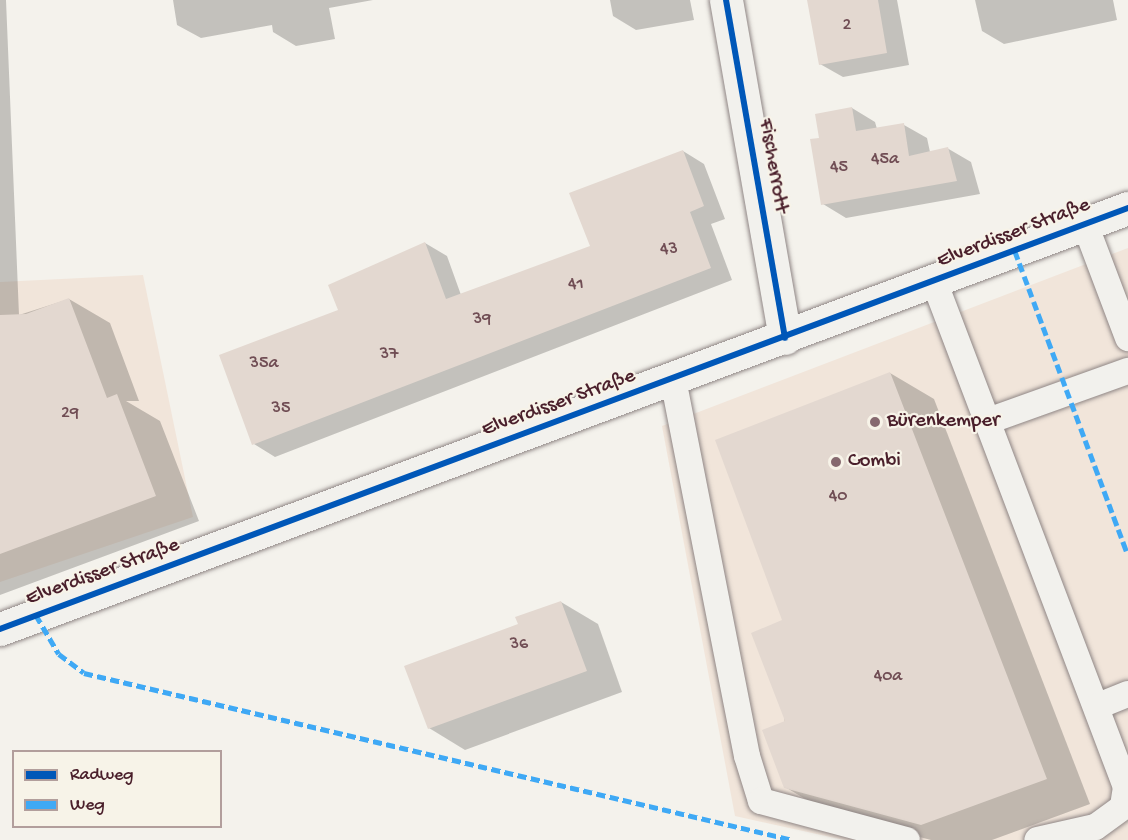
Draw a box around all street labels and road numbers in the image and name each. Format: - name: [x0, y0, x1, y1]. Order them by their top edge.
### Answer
- street label: Fischerrott: [751, 117, 793, 215]
- street label: Elverdisser Straße: [934, 193, 1094, 275]
- street label: Elverdisser Straße: [479, 364, 639, 444]
- street label: Elverdisser Straße: [23, 533, 183, 613]

